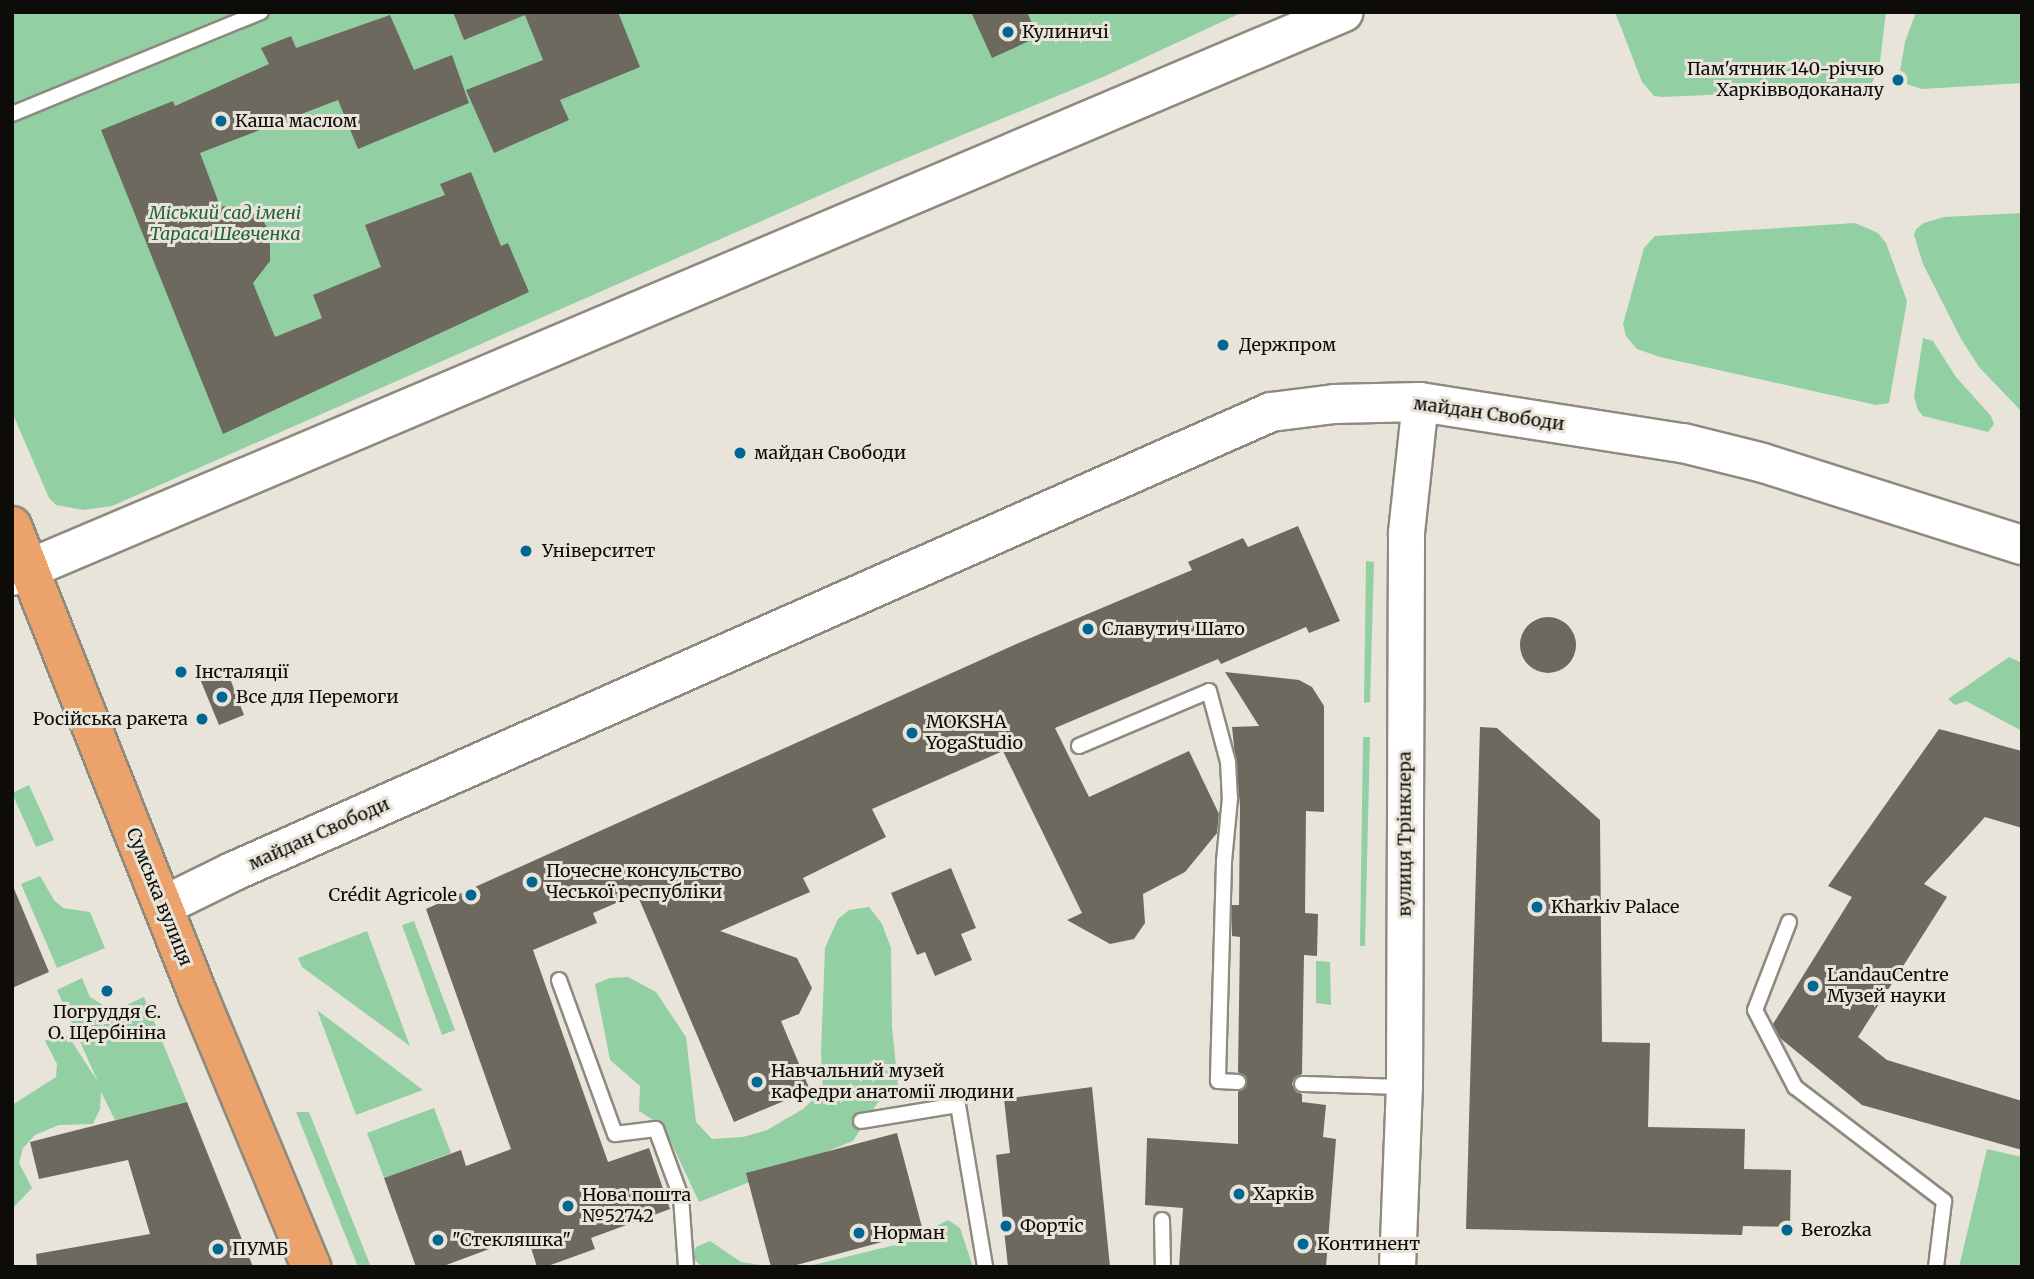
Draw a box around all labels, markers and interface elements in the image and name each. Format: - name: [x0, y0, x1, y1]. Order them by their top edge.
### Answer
- place label: Кулиничі: [1022, 21, 1109, 43]
- marker: Кулиничі: [1000, 24, 1016, 40]
- place label: Пам'ятник 140-річчю Харківводоканалу: [1687, 59, 1884, 102]
- marker: Пам'ятник 140-річчю Харківводоканалу: [1890, 72, 1906, 88]
- place label: Каша маслом: [235, 110, 357, 132]
- marker: Каша маслом: [213, 113, 229, 129]
- park label: Міський сад імені Тараса Шевченка: [149, 203, 301, 246]
- place label: Держпром: [1239, 334, 1336, 356]
- marker: Держпром: [1213, 335, 1233, 355]
- street label: майдан Свободи: [1412, 393, 1566, 435]
- place label: майдан Свободи: [754, 442, 906, 464]
- marker: майдан Свободи: [732, 445, 748, 461]
- place label: Університет: [542, 540, 655, 562]
- marker: Університет: [516, 541, 536, 561]
- place label: Славутич Шато: [1102, 618, 1245, 640]
- marker: Славутич Шато: [1080, 621, 1096, 637]
- place label: Інсталяції: [195, 661, 289, 683]
- marker: Інсталяції: [173, 664, 189, 680]
- place label: Все для Перемоги: [236, 686, 399, 708]
- marker: Все для Перемоги: [214, 689, 230, 705]
- place label: Російська ракета: [33, 708, 188, 730]
- marker: Російська ракета: [194, 711, 210, 727]
- place label: MOKSHA YogaStudio: [926, 712, 1023, 754]
- marker: MOKSHA YogaStudio: [904, 725, 920, 741]
- street label: вулиця Трінклера: [1394, 751, 1416, 917]
- street label: майдан Свободи: [245, 793, 393, 875]
- street label: Сумська вулиця: [121, 825, 197, 969]
- place label: Почесне консульство Чеської республіки: [546, 861, 742, 903]
- marker: Почесне консульство Чеської республіки: [524, 874, 540, 890]
- place label: Crédit Agricole: [329, 884, 457, 906]
- marker: Crédit Agricole: [463, 887, 479, 903]
- place label: Kharkiv Palace: [1551, 896, 1679, 918]
- marker: Kharkiv Palace: [1529, 899, 1545, 915]
- place label: LandauCentre Музей науки: [1827, 965, 1949, 1007]
- marker: LandauCentre Музей науки: [1805, 978, 1821, 994]
- marker: Погруддя Є. О. Щербініна: [99, 983, 115, 999]
- place label: Погруддя Є. О. Щербініна: [48, 1002, 166, 1044]
- place label: Навчальний музей кафедри анатомії людини: [771, 1061, 1014, 1104]
- marker: Навчальний музей кафедри анатомії людини: [749, 1074, 765, 1090]
- place label: Харків: [1253, 1183, 1314, 1205]
- place label: Нова пошта №52742: [582, 1185, 691, 1228]
- marker: Харків: [1231, 1186, 1247, 1202]
- marker: Нова пошта №52742: [560, 1198, 576, 1214]
- place label: Фортiс: [1020, 1215, 1084, 1237]
- marker: Фортiс: [998, 1218, 1014, 1234]
- place label: Berozka: [1801, 1219, 1872, 1241]
- place label: Норман: [873, 1222, 945, 1244]
- marker: Berozka: [1779, 1222, 1795, 1238]
- marker: Норман: [851, 1225, 867, 1241]
- place label: "Стекляшка": [452, 1229, 571, 1251]
- marker: "Стекляшка": [430, 1232, 446, 1248]
- place label: Континент: [1317, 1233, 1420, 1255]
- marker: Континент: [1295, 1236, 1311, 1252]
- place label: ПУМБ: [232, 1238, 288, 1260]
- marker: ПУМБ: [210, 1241, 226, 1257]

